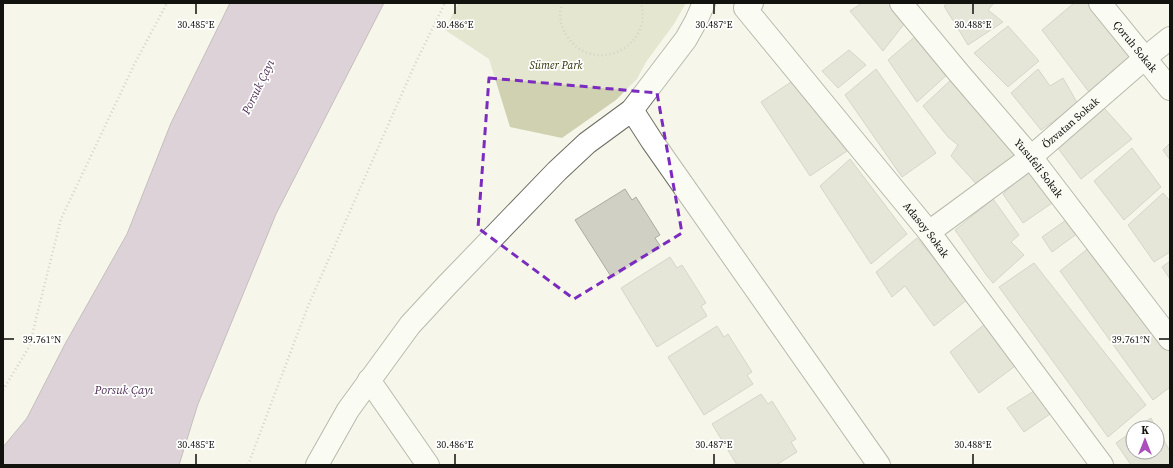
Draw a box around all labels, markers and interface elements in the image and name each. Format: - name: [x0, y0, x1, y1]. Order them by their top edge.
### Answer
- text: 30.485°E: [177, 18, 215, 31]
- text: 30.486°E: [436, 18, 474, 31]
- text: 30.487°E: [695, 18, 733, 31]
- text: 30.488°E: [954, 18, 992, 31]
- street label: Çoruh Sokak: [1109, 18, 1161, 76]
- water label: Porsuk Çayı: [237, 57, 278, 118]
- park label: Sümer Park: [529, 58, 583, 73]
- street label: Özvatan Sokak: [1038, 93, 1104, 152]
- street label: Yusufeli Sokak: [1010, 136, 1067, 202]
- street label: Adasoy Sokak: [899, 199, 953, 262]
- text: 39.761°N: [23, 333, 61, 346]
- text: 39.761°N: [1112, 333, 1150, 346]
- water label: Porsuk Çayı: [93, 382, 154, 398]
- north arrow: [1125, 420, 1165, 460]
- text: K: [1141, 423, 1149, 438]
- text: 30.485°E: [177, 438, 215, 451]
- text: 30.486°E: [436, 438, 474, 451]
- text: 30.487°E: [695, 438, 733, 451]
- text: 30.488°E: [954, 438, 992, 451]

